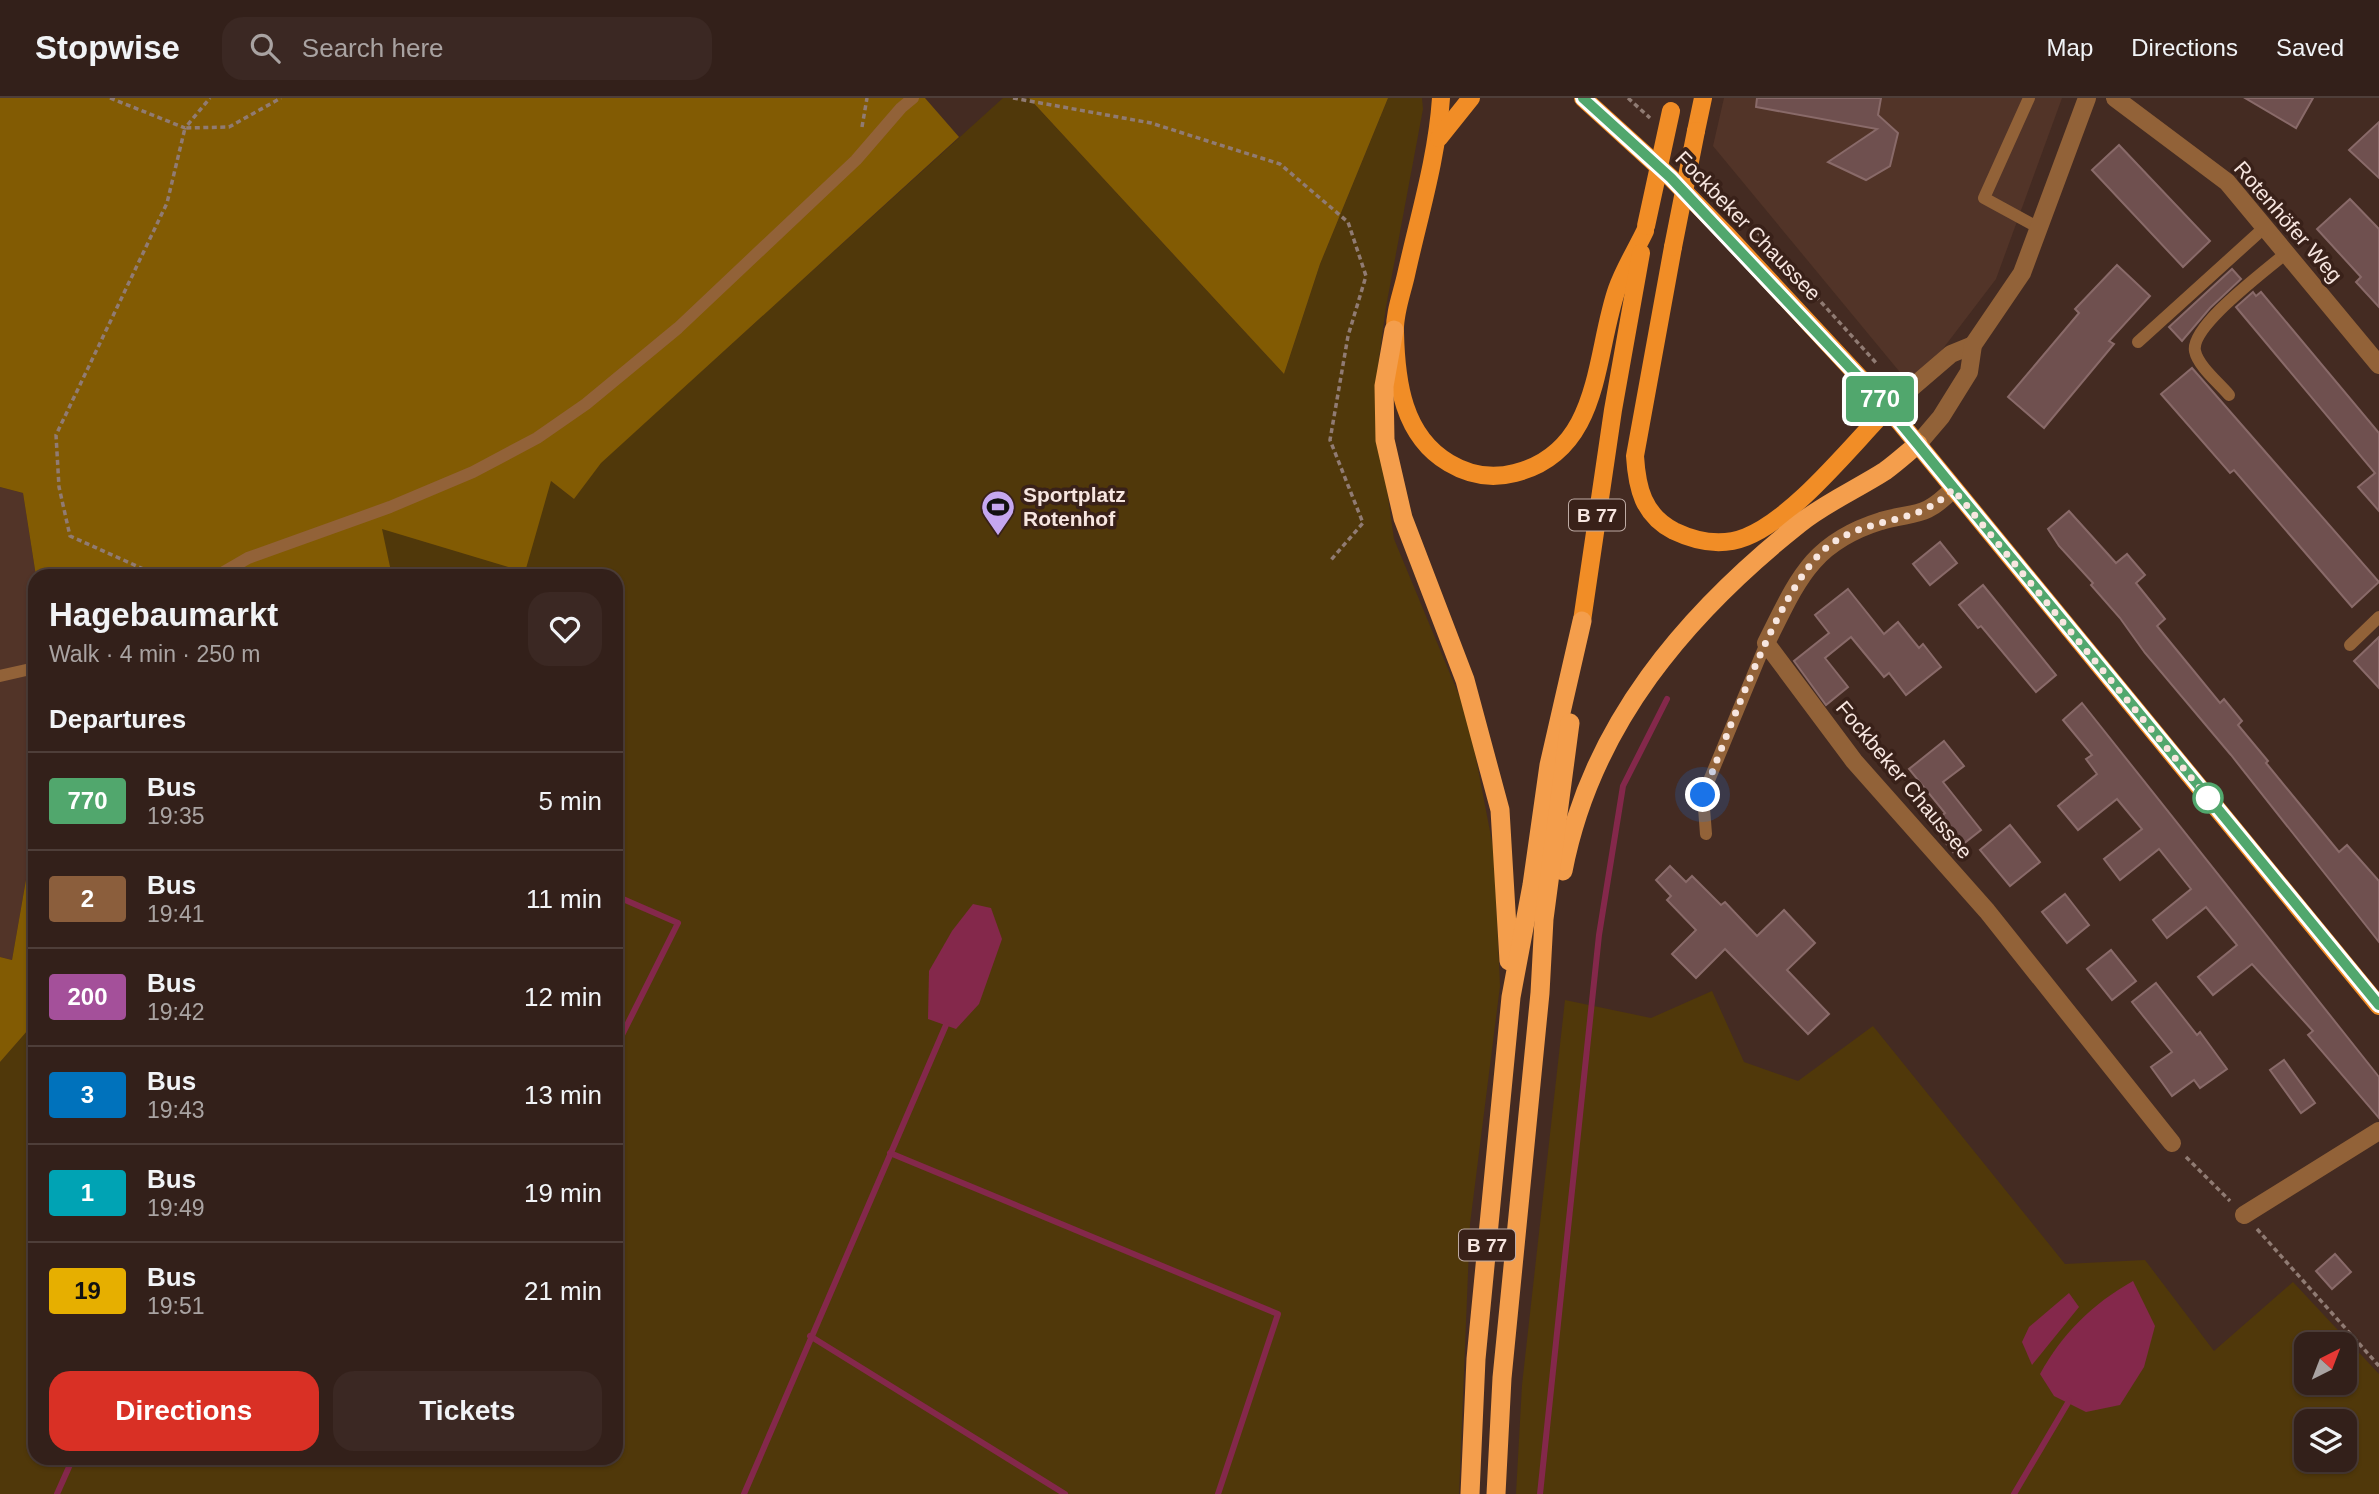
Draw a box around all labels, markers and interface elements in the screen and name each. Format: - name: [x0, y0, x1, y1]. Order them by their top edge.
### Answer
- search box: [222, 17, 712, 80]
- text: Stopwise: [35, 29, 180, 66]
- icon: search: [246, 29, 284, 67]
- text: Search here: [302, 33, 444, 63]
- text: Map: [2047, 34, 2093, 61]
- text: Directions: [2131, 34, 2238, 61]
- text: Saved: [2276, 34, 2344, 61]
- street label: Fockbeker Chaussee: [1671, 146, 1826, 305]
- street label: Rotenhöfer Weg: [2230, 157, 2347, 287]
- line badge: 770: [1840, 376, 1920, 422]
- text: 770: [1860, 385, 1900, 412]
- place label: Sportplatz Rotenhof: [1023, 483, 1126, 530]
- sports icon: Sportplatz Rotenhof: [979, 488, 1017, 537]
- road number: B 77: [1569, 500, 1625, 530]
- button: heart: [528, 592, 602, 666]
- text: Hagebaumarkt: [49, 596, 278, 633]
- text: Walk · 4 min · 250 m: [49, 641, 260, 667]
- street label: Fockbeker Chaussee: [1832, 696, 1977, 863]
- text: Departures: [49, 704, 186, 734]
- text: Bus: [147, 772, 196, 802]
- your location: [1685, 777, 1720, 812]
- unlabelled marker: [2193, 783, 2223, 813]
- text: 5 min: [538, 786, 602, 816]
- text: 770: [67, 787, 108, 814]
- text: 19:35: [147, 803, 205, 829]
- text: Bus: [147, 870, 196, 900]
- text: 11 min: [526, 884, 602, 914]
- text: 2: [81, 885, 94, 912]
- text: 19:41: [147, 901, 205, 927]
- text: Bus: [147, 968, 196, 998]
- text: 12 min: [524, 982, 602, 1012]
- text: 200: [67, 983, 108, 1010]
- text: 19:42: [147, 999, 205, 1025]
- text: Bus: [147, 1066, 196, 1096]
- text: 13 min: [524, 1080, 602, 1110]
- text: 3: [81, 1081, 94, 1108]
- text: 19:43: [147, 1097, 205, 1123]
- text: Bus: [147, 1164, 196, 1194]
- text: 19 min: [524, 1178, 602, 1208]
- text: 1: [81, 1179, 94, 1206]
- text: 19:49: [147, 1195, 205, 1221]
- road number: B 77: [1459, 1230, 1515, 1260]
- text: Bus: [147, 1262, 196, 1292]
- text: 21 min: [524, 1276, 602, 1306]
- text: 19: [74, 1277, 101, 1304]
- text: 19:51: [147, 1293, 205, 1319]
- north arrow: [2294, 1332, 2357, 1395]
- map controls: [2294, 1332, 2357, 1472]
- button: Directions: [49, 1371, 319, 1451]
- button: Tickets: [333, 1371, 602, 1451]
- button: layers: [2294, 1409, 2357, 1472]

